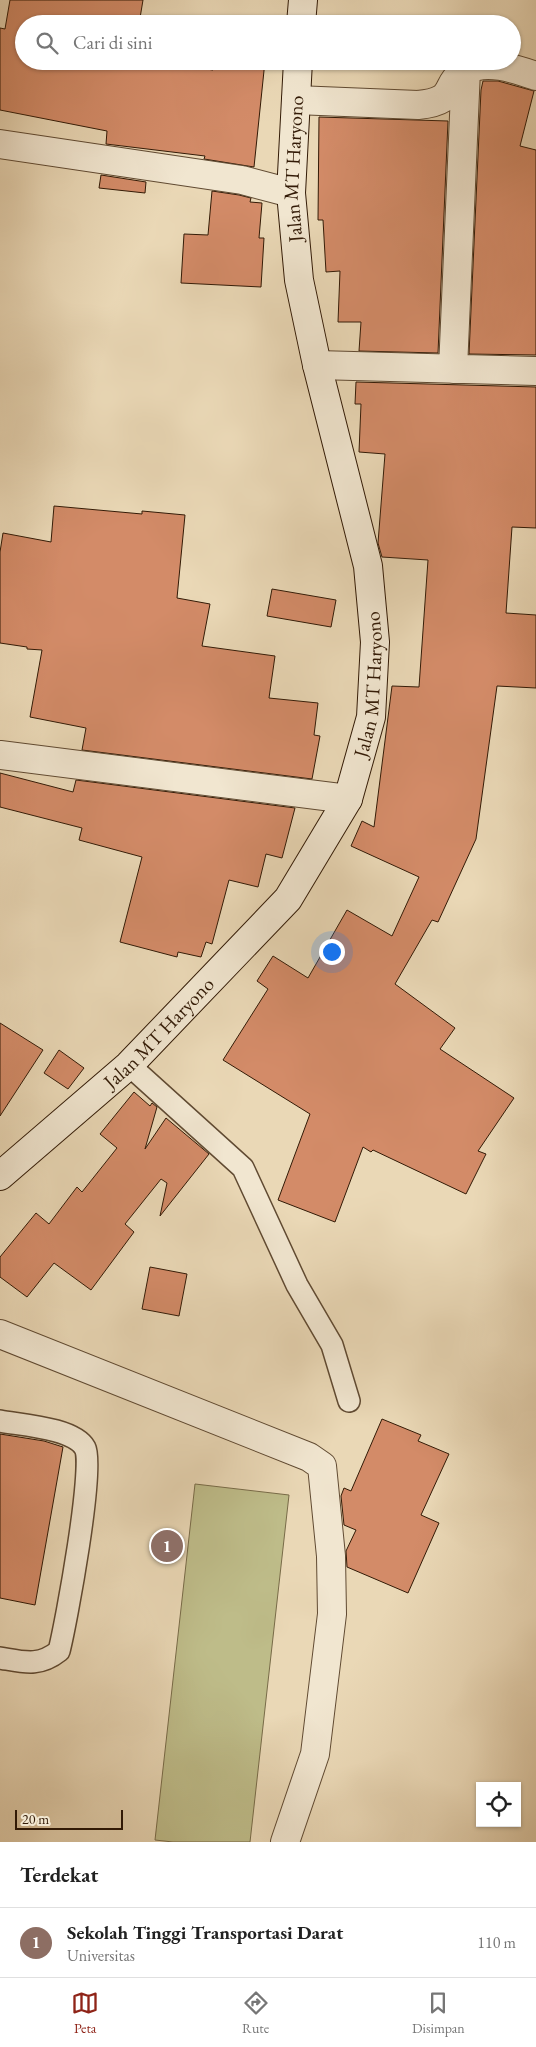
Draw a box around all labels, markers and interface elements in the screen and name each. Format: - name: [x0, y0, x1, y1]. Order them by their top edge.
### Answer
- search box: [15, 15, 521, 70]
- icon: search: [33, 29, 61, 57]
- text: Cari di sini: [73, 30, 152, 55]
- street label: Jalan MT Haryono: [278, 95, 309, 245]
- street label: Jalan MT Haryono: [347, 610, 388, 762]
- your location: [319, 939, 345, 965]
- street label: Jalan MT Haryono: [96, 971, 220, 1096]
- pin: 1: [151, 1527, 183, 1565]
- map controls: [476, 1782, 521, 1827]
- button: locate: [476, 1782, 521, 1827]
- scale bar: [15, 1807, 122, 1830]
- text: 20 m: [22, 1810, 49, 1828]
- text: Terdekat: [20, 1861, 98, 1888]
- text: Sekolah Tinggi Transportasi Darat: [67, 1920, 343, 1945]
- text: 1: [32, 1932, 40, 1953]
- text: 110 m: [477, 1932, 516, 1953]
- text: Universitas: [67, 1945, 135, 1966]
- tab: Peta: [71, 1989, 99, 2037]
- tab: Rute: [242, 1989, 270, 2037]
- tab: Disimpan: [412, 1989, 465, 2037]

